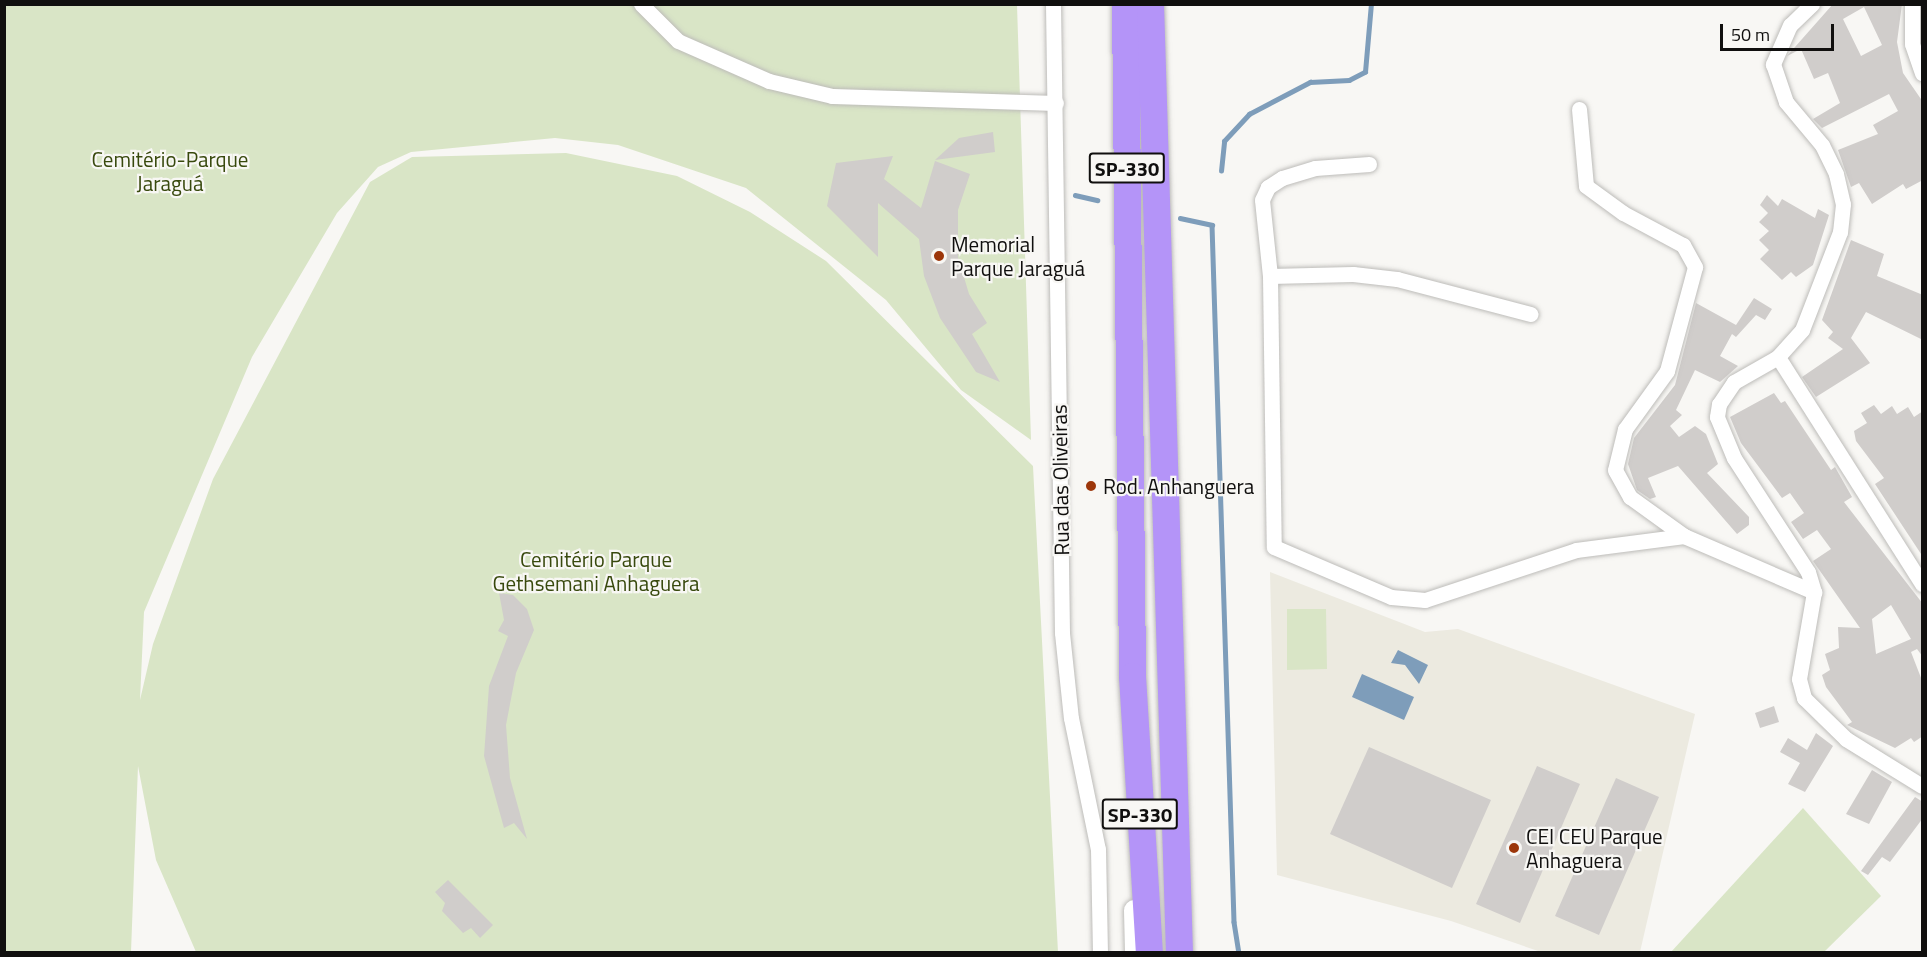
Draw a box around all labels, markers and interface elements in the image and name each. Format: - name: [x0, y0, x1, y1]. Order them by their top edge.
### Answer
- scale bar: [1723, 12, 1837, 50]
- text: 50 m: [1731, 21, 1770, 48]
- park label: Cemitério-Parque Jaraguá: [92, 146, 248, 196]
- road number: SP-330: [1088, 151, 1166, 185]
- place label: Memorial Parque Jaraguá: [951, 231, 1085, 281]
- marker: Memorial Parque Jaraguá: [932, 249, 946, 263]
- street label: Rua das Oliveiras: [1046, 404, 1074, 556]
- place label: Rod. Anhanguera: [1103, 473, 1254, 499]
- marker: Rod. Anhanguera: [1084, 479, 1098, 493]
- park label: Cemitério Parque Gethsemani Anhaguera: [493, 546, 699, 596]
- road number: SP-330: [1101, 797, 1179, 831]
- place label: CEI CEU Parque Anhaguera: [1526, 823, 1663, 873]
- marker: CEI CEU Parque Anhaguera: [1507, 841, 1521, 855]

